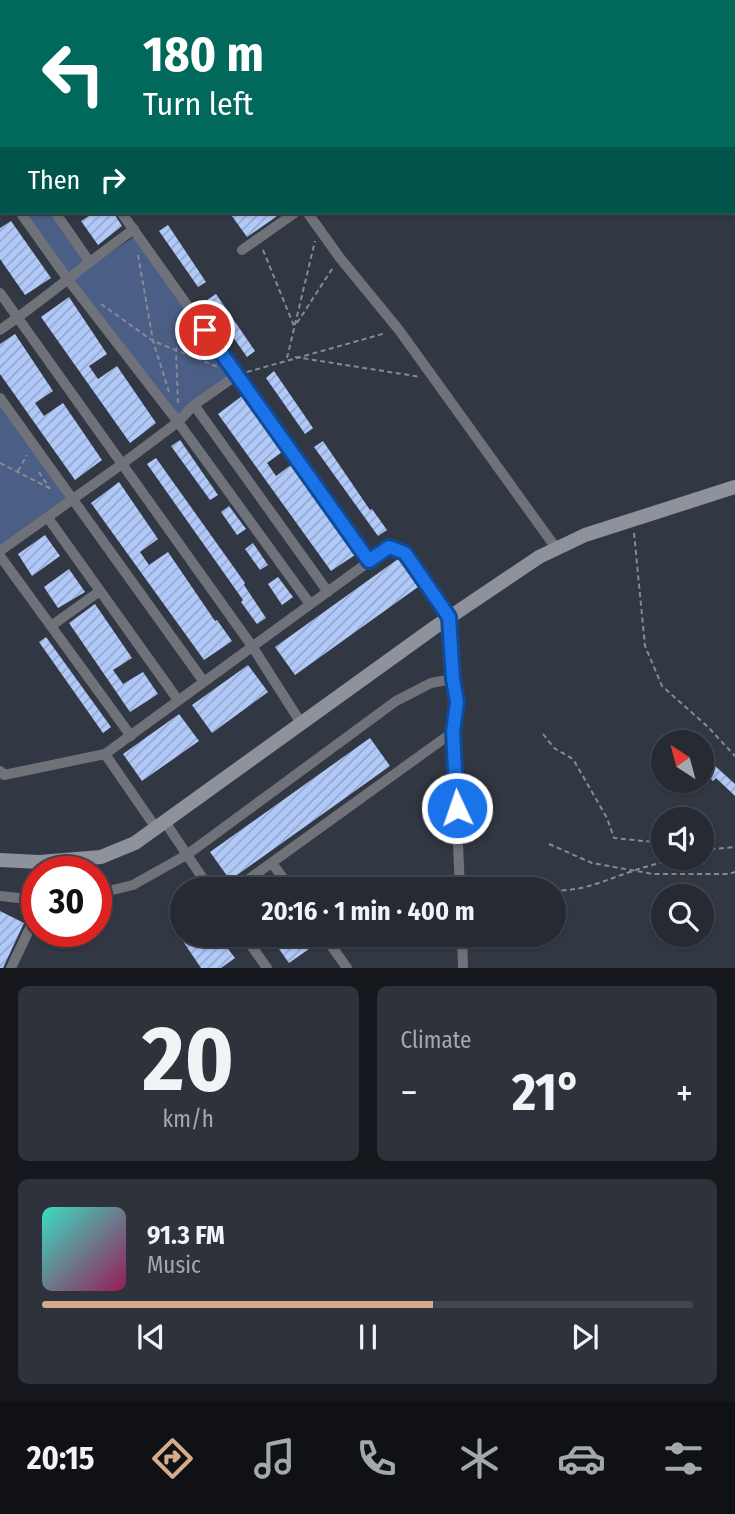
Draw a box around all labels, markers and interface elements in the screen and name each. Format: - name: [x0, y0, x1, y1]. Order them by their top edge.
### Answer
- text: 180 m: [143, 25, 264, 84]
- icon: left: [28, 28, 119, 119]
- text: Turn left: [143, 85, 253, 123]
- icon: right: [94, 161, 132, 199]
- text: Then: [28, 165, 80, 196]
- pin: [175, 300, 235, 360]
- icon: arrive: [186, 311, 224, 349]
- north arrow: [651, 730, 714, 793]
- map controls: [651, 730, 714, 947]
- position arrow: [420, 771, 494, 845]
- button: sound: [651, 807, 714, 870]
- speed limit sign: 30: [21, 856, 112, 947]
- button: search: [651, 884, 714, 947]
- text: 20:16 · 1 min · 400 m: [261, 896, 475, 927]
- text: 20: [142, 1005, 234, 1114]
- text: Climate: [401, 1026, 471, 1054]
- text: 21°: [512, 1061, 581, 1124]
- text: −: [401, 1070, 418, 1116]
- text: +: [676, 1070, 693, 1116]
- text: km/h: [163, 1105, 214, 1133]
- text: 91.3 FM: [147, 1220, 225, 1251]
- text: Music: [147, 1251, 201, 1279]
- icon: previous: [132, 1318, 170, 1356]
- icon: pause: [349, 1318, 387, 1356]
- icon: next: [566, 1318, 604, 1356]
- icon: directions: [148, 1434, 197, 1483]
- icon: music: [250, 1434, 299, 1483]
- icon: phone: [352, 1434, 401, 1483]
- icon: climate: [455, 1434, 504, 1483]
- icon: car: [557, 1434, 606, 1483]
- icon: filters: [659, 1434, 708, 1483]
- text: 20:15: [27, 1439, 94, 1477]

